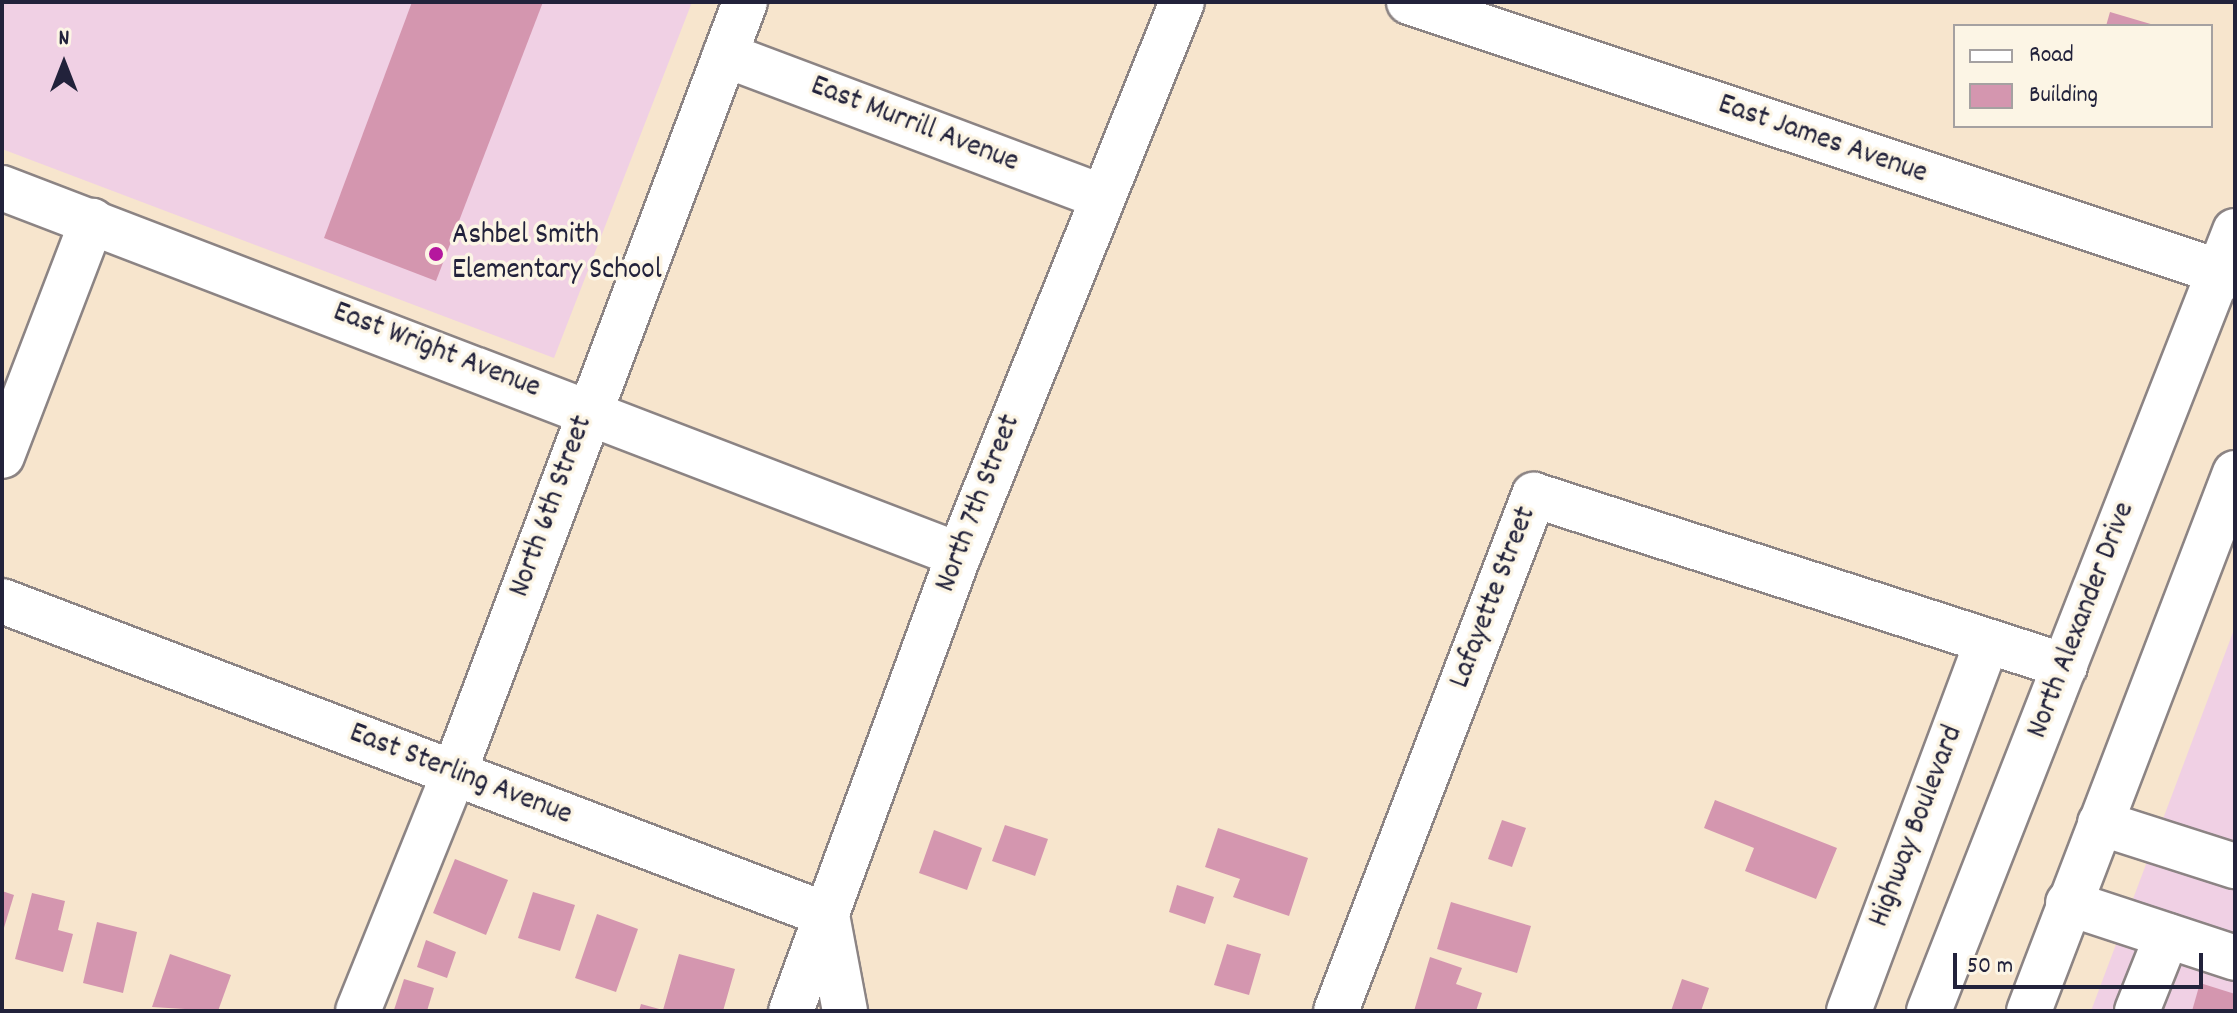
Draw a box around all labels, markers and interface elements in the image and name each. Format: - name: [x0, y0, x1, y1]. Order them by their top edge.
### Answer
- north arrow: [24, 24, 104, 104]
- text: N: [59, 24, 69, 55]
- legend: [1953, 24, 2213, 128]
- text: Road: [2029, 39, 2074, 73]
- street label: East Murrill Avenue: [805, 70, 1023, 182]
- text: Building: [2029, 79, 2098, 113]
- street label: East James Avenue: [1713, 88, 1931, 194]
- place label: Ashbel Smith Elementary School: [452, 219, 662, 290]
- marker: Ashbel Smith Elementary School: [427, 245, 445, 263]
- street label: East Wright Avenue: [327, 296, 545, 408]
- street label: North 7th Street: [930, 410, 1030, 598]
- street label: North 6th Street: [504, 411, 602, 603]
- street label: North Alexander Drive: [2021, 498, 2145, 744]
- street label: Lafayette Street: [1444, 502, 1546, 694]
- street label: East Sterling Avenue: [344, 717, 576, 835]
- street label: Highway Boulevard: [1863, 721, 1973, 933]
- scale bar: [1957, 937, 2207, 987]
- text: 50 m: [1967, 950, 2013, 984]

